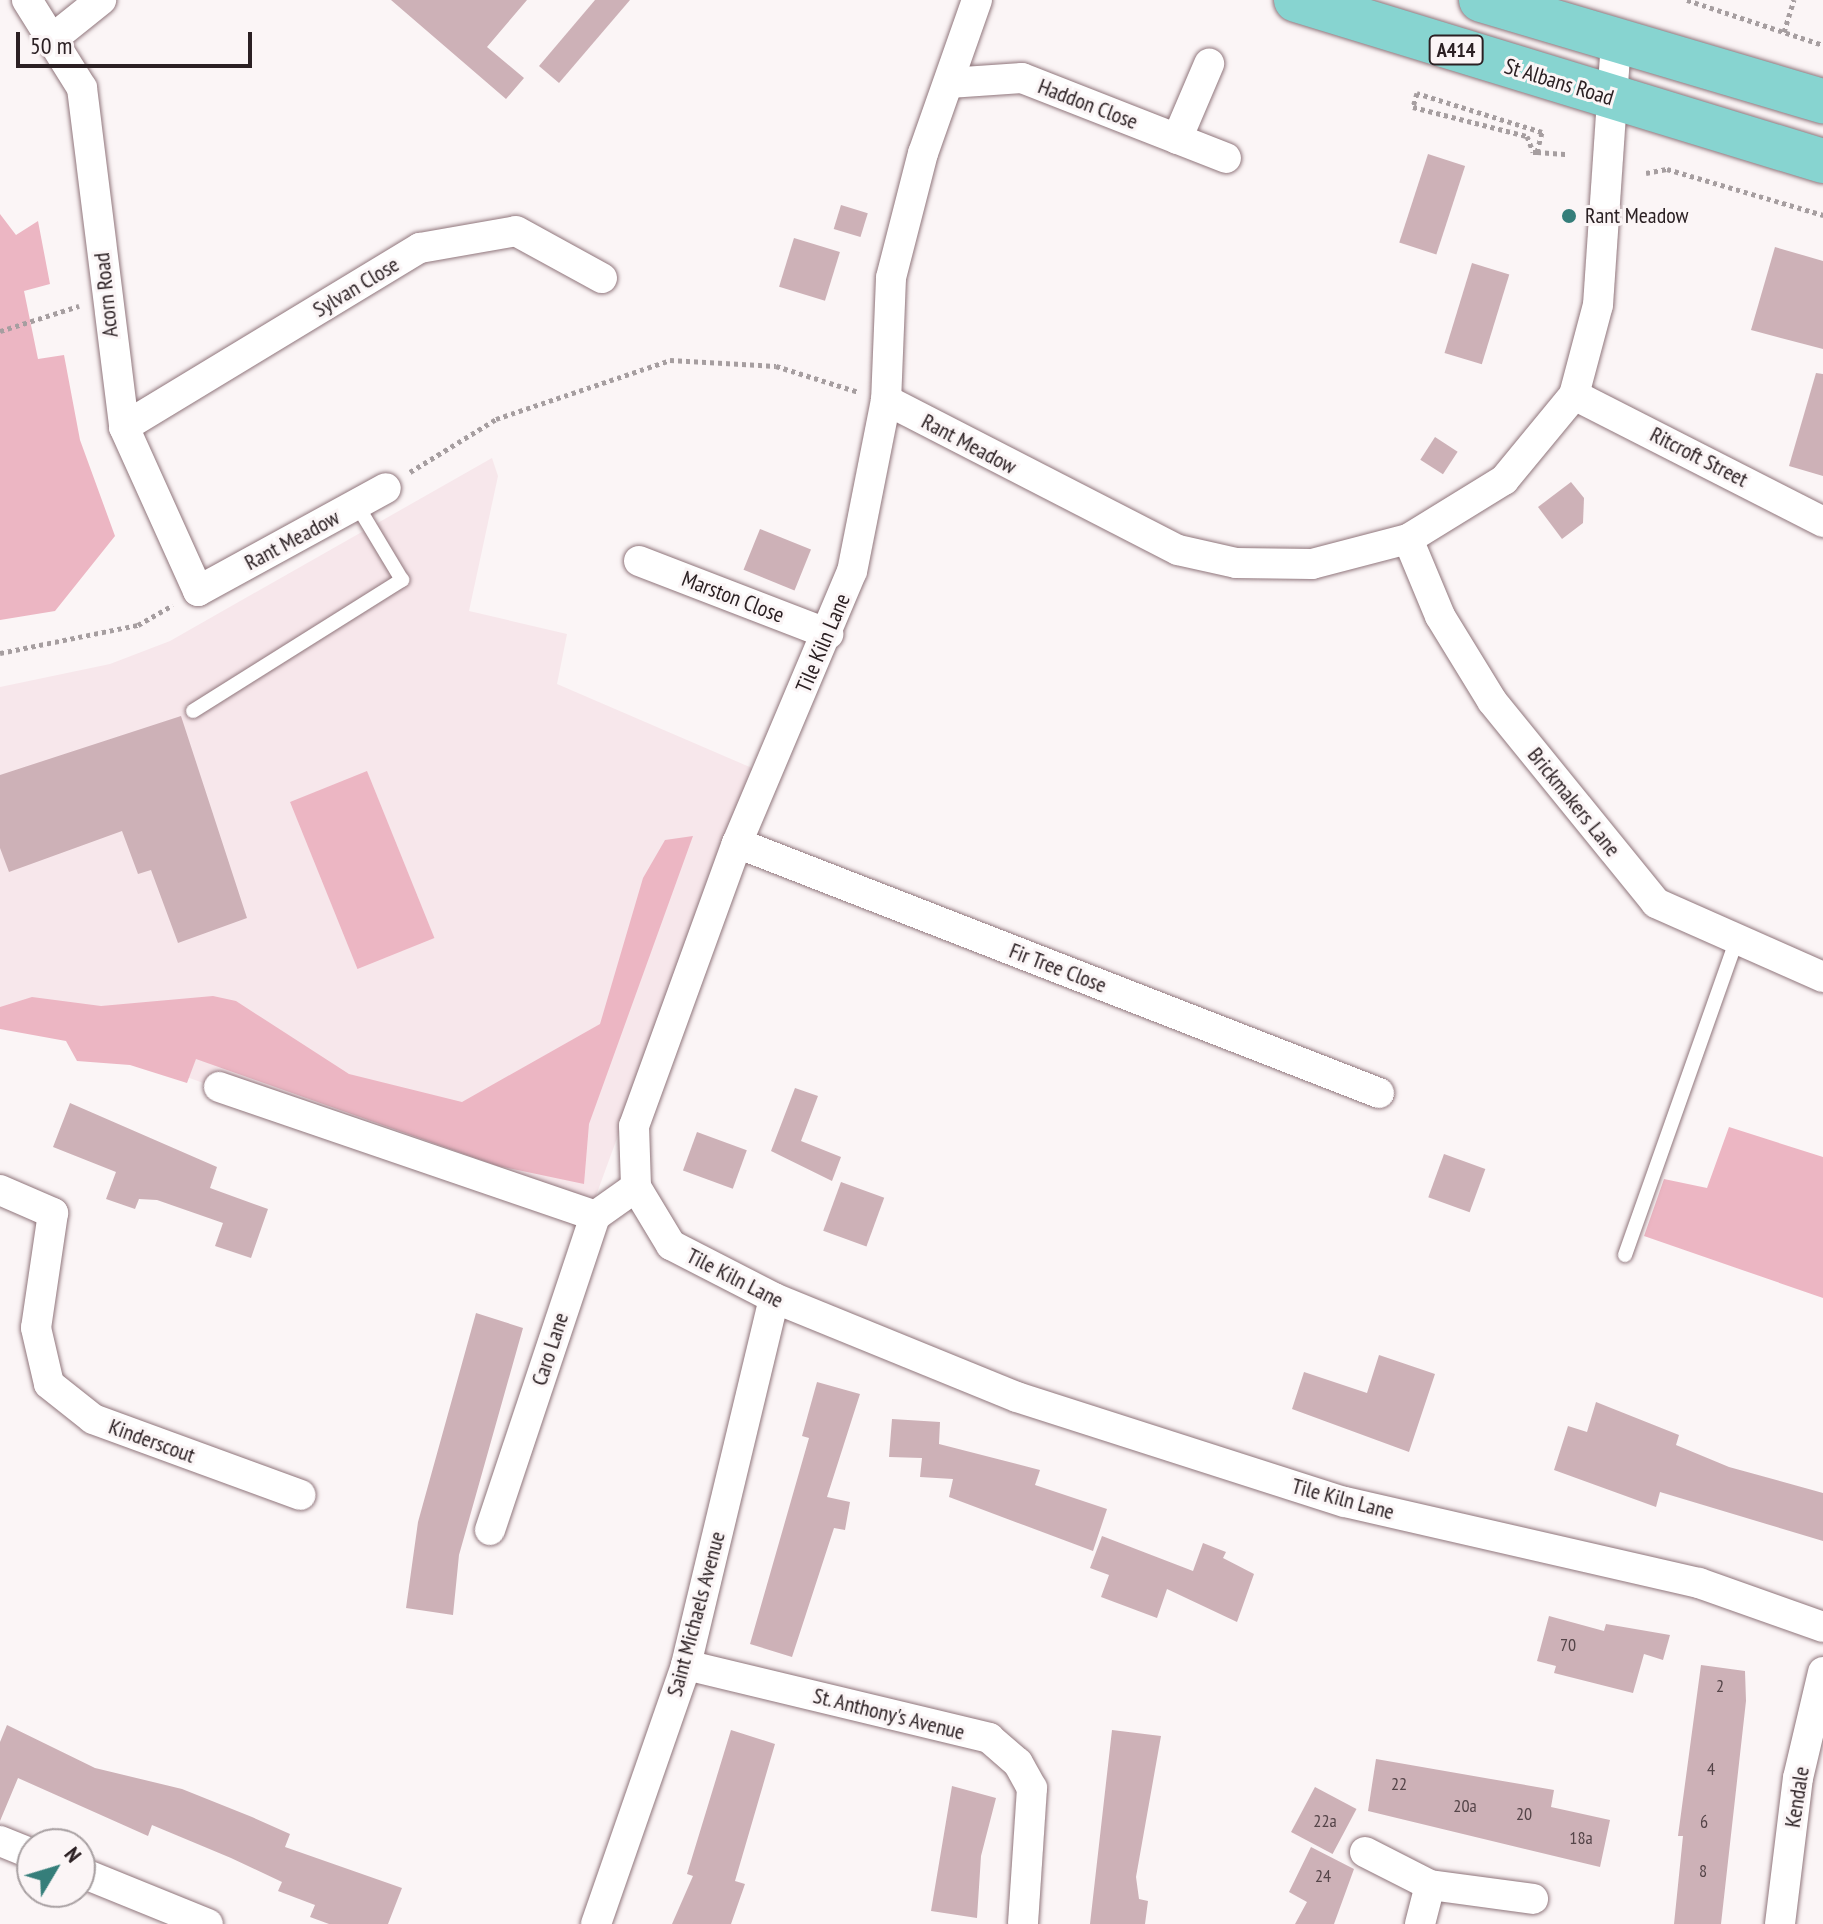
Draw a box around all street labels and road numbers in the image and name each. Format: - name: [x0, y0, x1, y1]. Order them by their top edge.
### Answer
- road number: A414: [1428, 34, 1484, 66]
- street label: St Albans Road: [1501, 53, 1617, 111]
- street label: Haddon Close: [1034, 73, 1142, 135]
- street label: Acorn Road: [88, 251, 124, 339]
- street label: Sylvan Close: [308, 251, 404, 323]
- street label: Rant Meadow: [917, 408, 1021, 480]
- street label: Ritcroft Street: [1646, 421, 1752, 493]
- street label: Rant Meadow: [240, 504, 344, 576]
- street label: Marston Close: [678, 565, 788, 629]
- street label: Tile Kiln Lane: [790, 590, 856, 696]
- street label: Brickmakers Lane: [1522, 742, 1626, 862]
- street label: Fir Tree Close: [1005, 937, 1111, 999]
- street label: Tile Kiln Lane: [682, 1242, 788, 1314]
- street label: Caro Lane: [526, 1309, 574, 1389]
- street label: Kinderscout: [105, 1413, 199, 1469]
- street label: Tile Kiln Lane: [1289, 1473, 1397, 1525]
- street label: Saint Michaels Avenue: [661, 1528, 731, 1700]
- street label: St. Anthony's Avenue: [809, 1682, 969, 1746]
- street label: Kendale: [1779, 1765, 1815, 1829]

